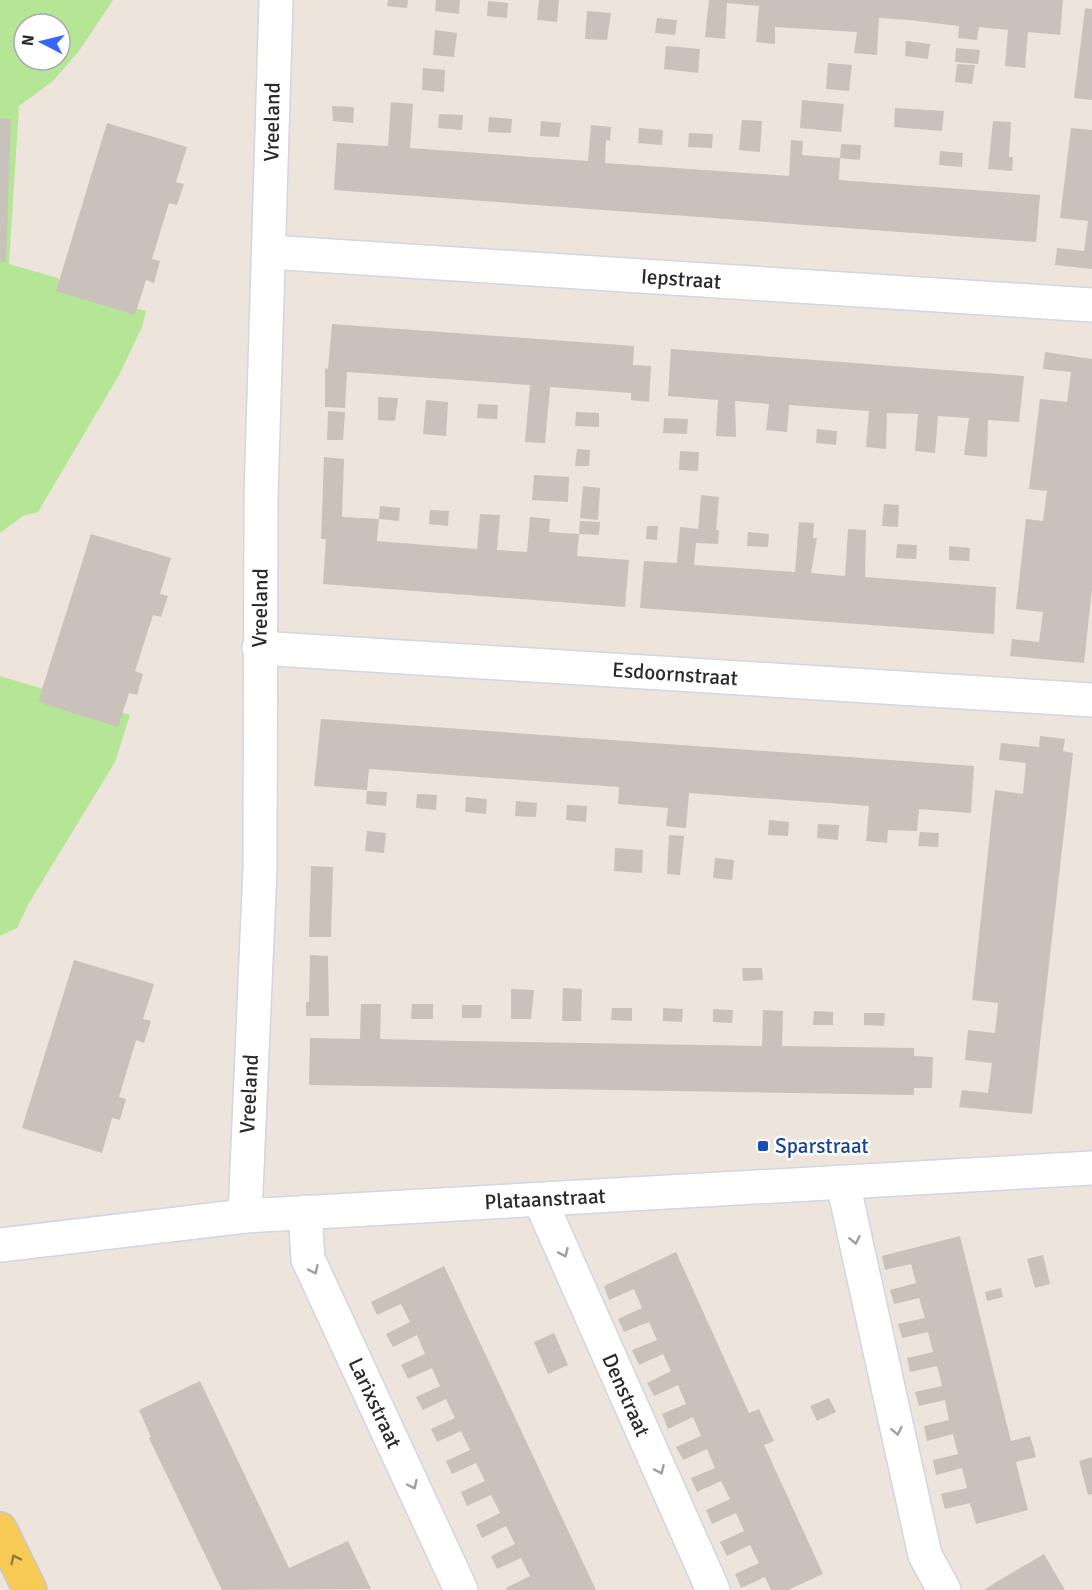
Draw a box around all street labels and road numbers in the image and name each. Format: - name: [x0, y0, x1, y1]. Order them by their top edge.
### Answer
- street label: Vreeland: [258, 82, 286, 162]
- street label: Iepstraat: [640, 263, 722, 295]
- street label: Vreeland: [246, 568, 274, 648]
- street label: Esdoornstraat: [611, 657, 739, 691]
- street label: Vreeland: [234, 1054, 264, 1134]
- street label: Plataanstraat: [484, 1183, 606, 1215]
- street label: Denstraat: [596, 1349, 656, 1441]
- street label: Larixstraat: [343, 1353, 407, 1453]

